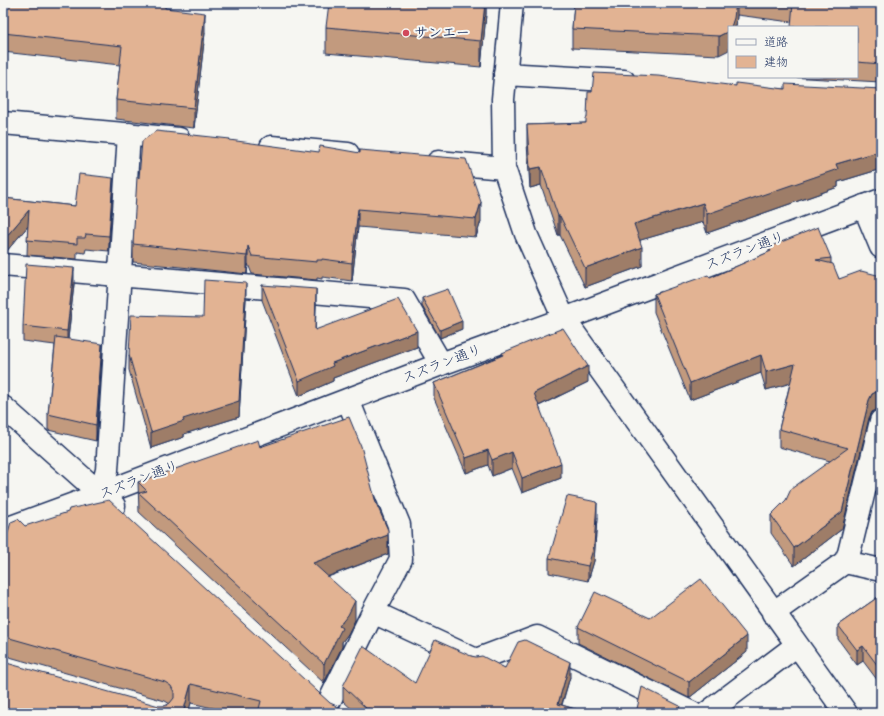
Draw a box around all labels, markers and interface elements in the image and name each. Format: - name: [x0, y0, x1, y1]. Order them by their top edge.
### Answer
- place label: サンエー: [414, 24, 470, 42]
- legend: [728, 26, 858, 78]
- marker: サンエー: [401, 28, 411, 38]
- text: 道路: [764, 35, 788, 51]
- text: 建物: [764, 55, 788, 71]
- street label: スズラン通り: [703, 228, 787, 274]
- street label: スズラン通り: [400, 341, 484, 387]
- street label: スズラン通り: [97, 457, 181, 503]

